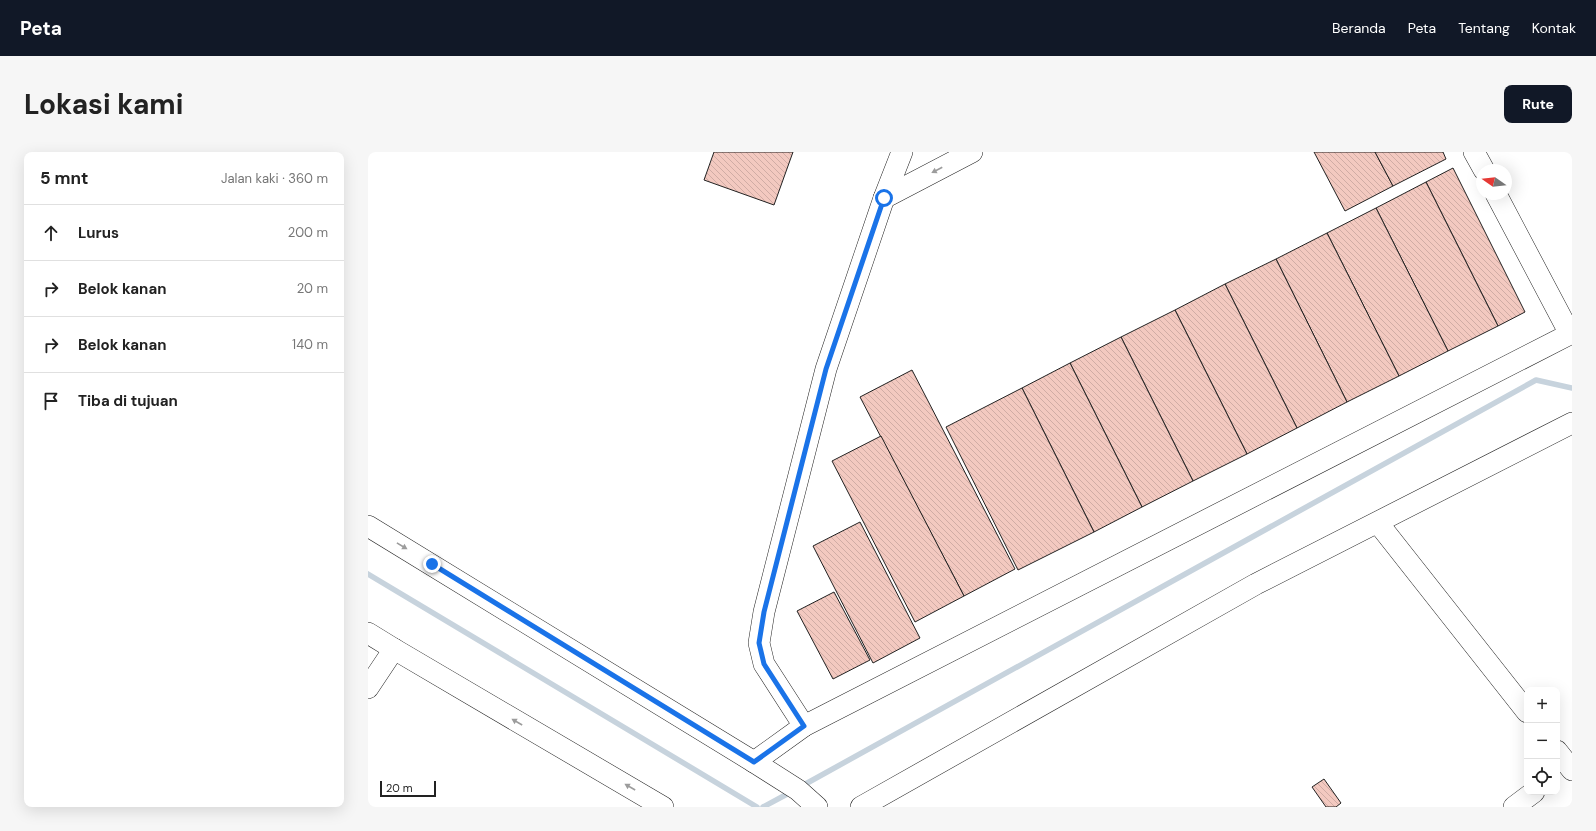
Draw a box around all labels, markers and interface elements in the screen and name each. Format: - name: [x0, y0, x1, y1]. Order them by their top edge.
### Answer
- text: Peta: [20, 16, 62, 41]
- text: Beranda: [1332, 19, 1386, 37]
- text: Peta: [1408, 19, 1436, 37]
- text: Tentang: [1458, 19, 1510, 37]
- text: Kontak: [1532, 19, 1576, 37]
- button: Rute: [1504, 85, 1572, 123]
- text: Lokasi kami: [24, 86, 183, 123]
- north arrow: [1476, 164, 1512, 200]
- text: 5 mnt: [40, 167, 88, 189]
- one-way arrow: [932, 167, 943, 173]
- text: Jalan kaki · 360 m: [221, 170, 328, 187]
- route start: [875, 189, 893, 207]
- icon: ahead: [40, 222, 62, 244]
- text: Lurus: [78, 223, 119, 243]
- text: 200 m: [288, 224, 328, 241]
- icon: right: [40, 278, 62, 300]
- text: Belok kanan: [78, 279, 166, 299]
- text: 20 m: [297, 280, 328, 297]
- icon: right: [40, 334, 62, 356]
- text: Belok kanan: [78, 335, 166, 355]
- text: 140 m: [292, 336, 328, 353]
- icon: arrive: [40, 390, 62, 412]
- text: Tiba di tujuan: [78, 391, 178, 411]
- one-way arrow: [396, 543, 408, 550]
- route end: [423, 555, 441, 573]
- map controls: [1524, 687, 1560, 795]
- button: +: [1524, 687, 1560, 723]
- one-way arrow: [511, 718, 523, 725]
- button: −: [1524, 723, 1560, 759]
- button: locate: [1524, 759, 1560, 795]
- scale bar: [380, 779, 436, 798]
- text: 20 m: [386, 781, 412, 795]
- one-way arrow: [624, 784, 636, 791]

